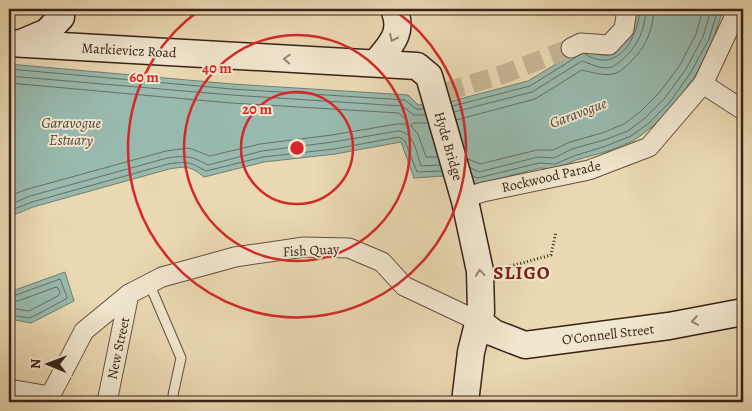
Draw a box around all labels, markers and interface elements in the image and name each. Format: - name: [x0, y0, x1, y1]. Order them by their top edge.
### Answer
- one-way arrow: [390, 32, 400, 41]
- street label: Markievicz Road: [81, 39, 178, 63]
- one-way arrow: [283, 53, 291, 64]
- text: 40 m: [202, 58, 232, 78]
- text: 60 m: [129, 67, 159, 87]
- water label: Garavogue: [547, 93, 610, 133]
- text: 20 m: [242, 99, 272, 119]
- street label: Hyde Bridge: [430, 109, 467, 183]
- water label: Garavogue Estuary: [41, 113, 101, 150]
- centre of rings: [288, 139, 306, 157]
- street label: Rockwood Parade: [500, 156, 603, 197]
- street label: Fish Quay: [282, 239, 341, 261]
- district label: SLIGO: [493, 260, 551, 286]
- one-way arrow: [475, 268, 486, 276]
- street label: New Street: [103, 315, 134, 381]
- one-way arrow: [691, 316, 700, 326]
- street label: O'Connell Street: [561, 319, 656, 350]
- north arrow: [22, 338, 72, 388]
- text: N: [26, 359, 45, 369]

